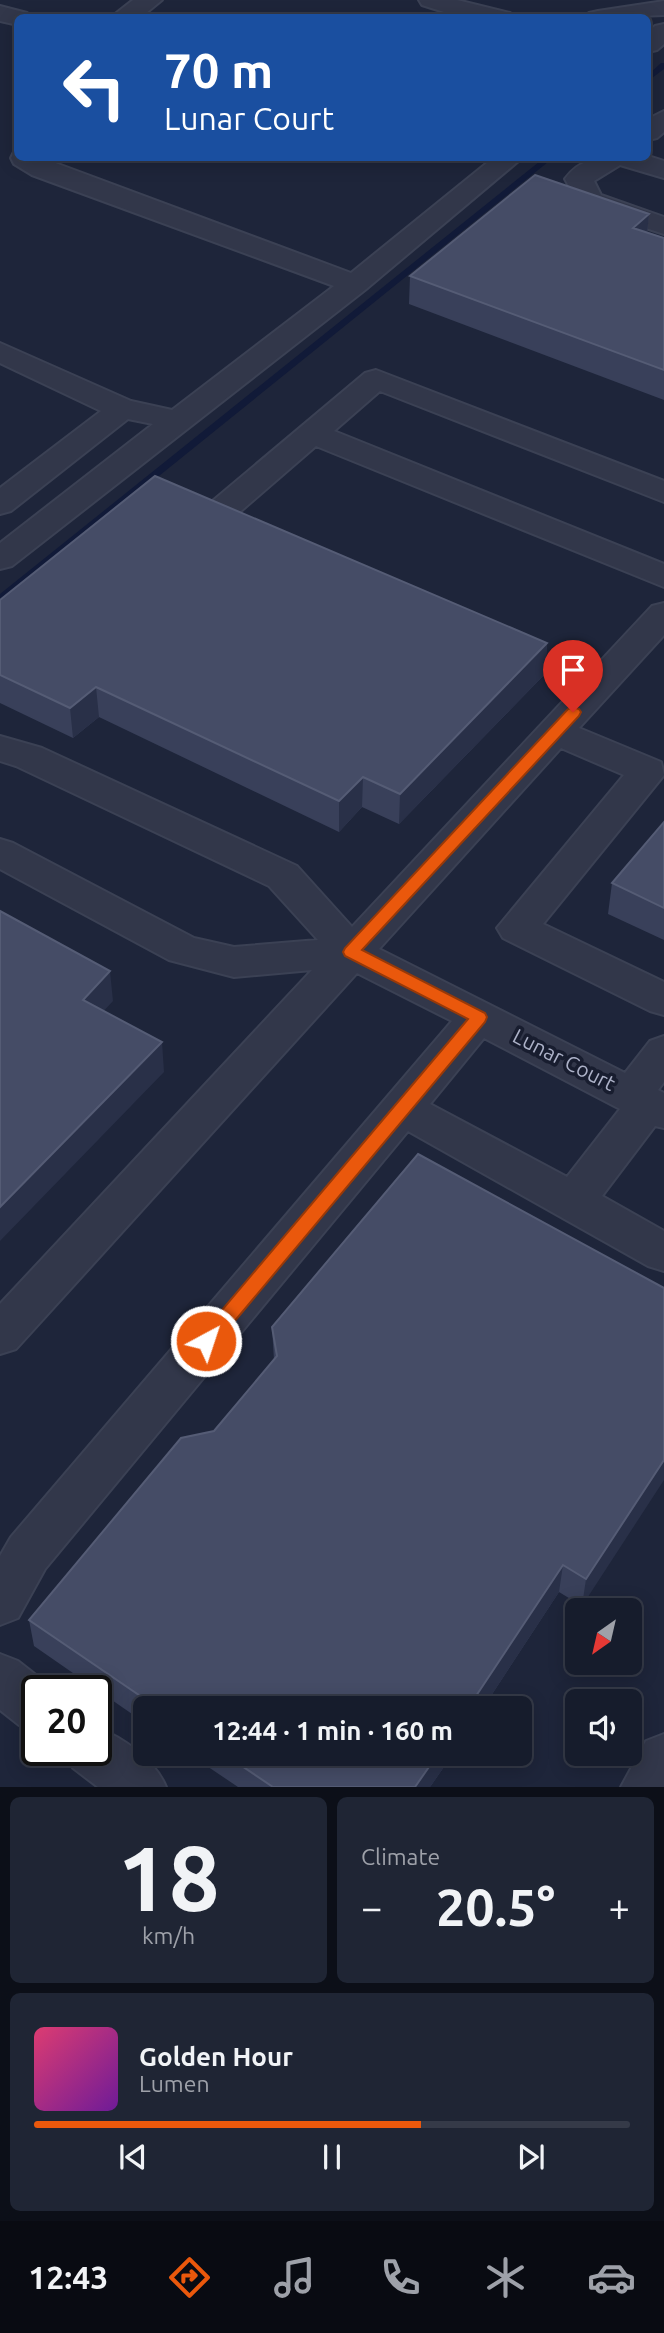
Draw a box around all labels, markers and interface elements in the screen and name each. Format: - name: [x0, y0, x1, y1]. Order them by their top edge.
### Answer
- icon: left: [49, 42, 140, 133]
- text: 70 m: [164, 42, 273, 97]
- text: Lunar Court: [164, 100, 334, 136]
- pin: [543, 640, 603, 712]
- icon: arrive: [554, 651, 592, 689]
- street label: Lunar Court: [509, 1023, 620, 1095]
- position arrow: [169, 1304, 243, 1378]
- north arrow: [565, 1598, 642, 1675]
- map controls: [565, 1598, 642, 1766]
- speed limit sign: 20: [21, 1675, 112, 1766]
- button: sound: [565, 1689, 642, 1766]
- text: 12:44 · 1 min · 160 m: [212, 1716, 453, 1745]
- text: 18: [117, 1826, 220, 1928]
- text: Climate: [361, 1844, 440, 1869]
- text: 20.5°: [436, 1878, 555, 1936]
- text: −: [361, 1886, 382, 1928]
- text: +: [609, 1886, 630, 1928]
- text: km/h: [142, 1923, 195, 1948]
- text: Golden Hour: [139, 2042, 293, 2071]
- text: Lumen: [139, 2071, 210, 2096]
- icon: previous: [114, 2138, 152, 2176]
- icon: pause: [313, 2138, 351, 2176]
- icon: next: [512, 2138, 550, 2176]
- icon: directions: [165, 2253, 214, 2302]
- icon: music: [270, 2253, 319, 2302]
- icon: phone: [376, 2253, 425, 2302]
- icon: climate: [481, 2253, 530, 2302]
- icon: car: [587, 2253, 636, 2302]
- text: 12:43: [28, 2259, 108, 2295]

